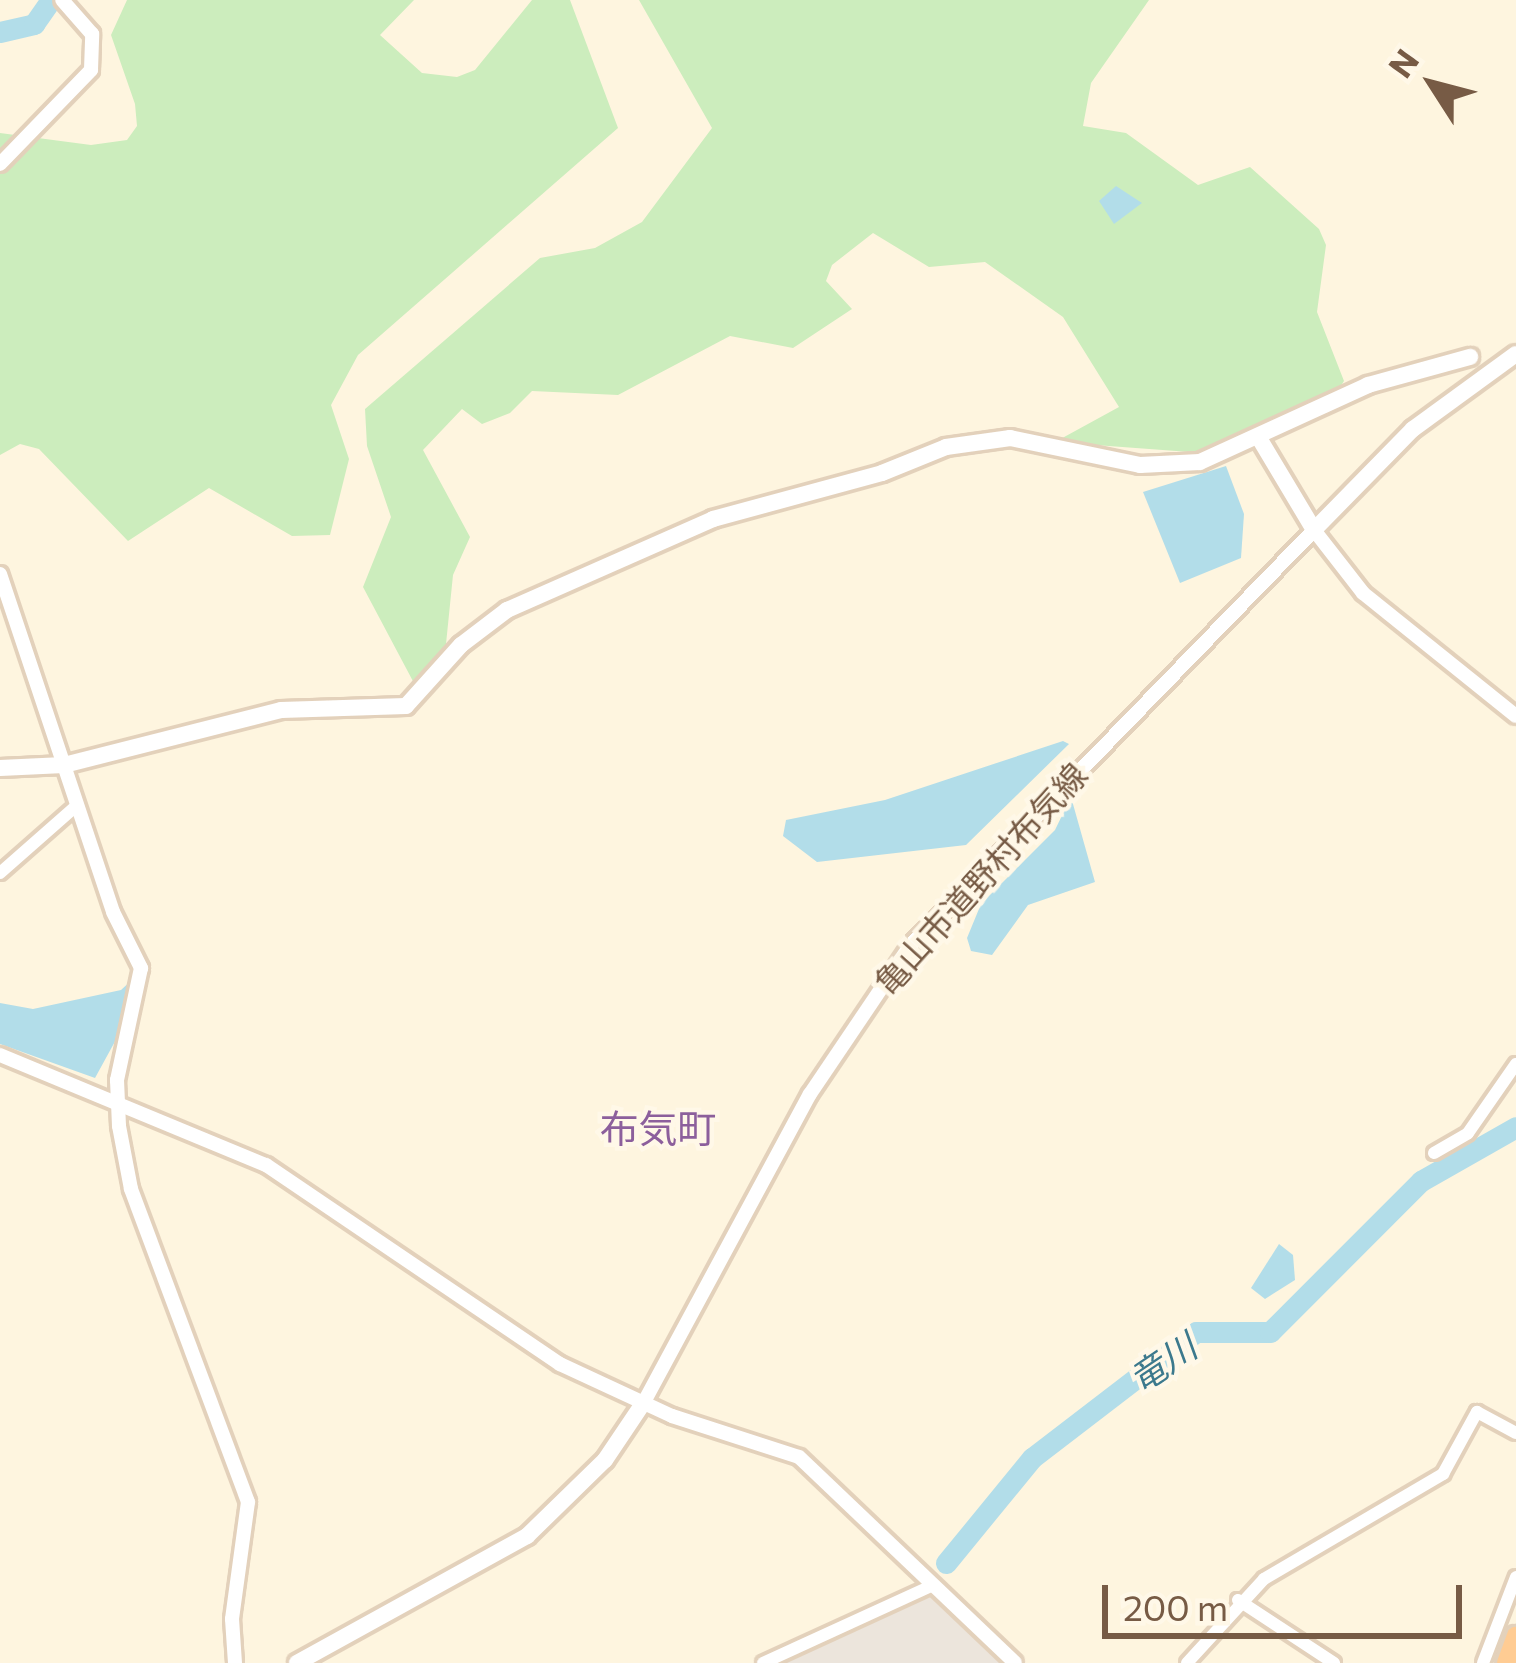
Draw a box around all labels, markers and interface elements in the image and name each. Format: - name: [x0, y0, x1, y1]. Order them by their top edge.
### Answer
- north arrow: [1372, 24, 1492, 144]
- text: N: [1379, 40, 1426, 85]
- street label: 亀山市道野村布気線: [866, 754, 1094, 1002]
- district label: 布気町: [600, 1104, 716, 1150]
- water label: 竜川: [1120, 1324, 1204, 1400]
- scale bar: [1108, 1561, 1468, 1635]
- text: 200 m: [1123, 1584, 1228, 1628]

